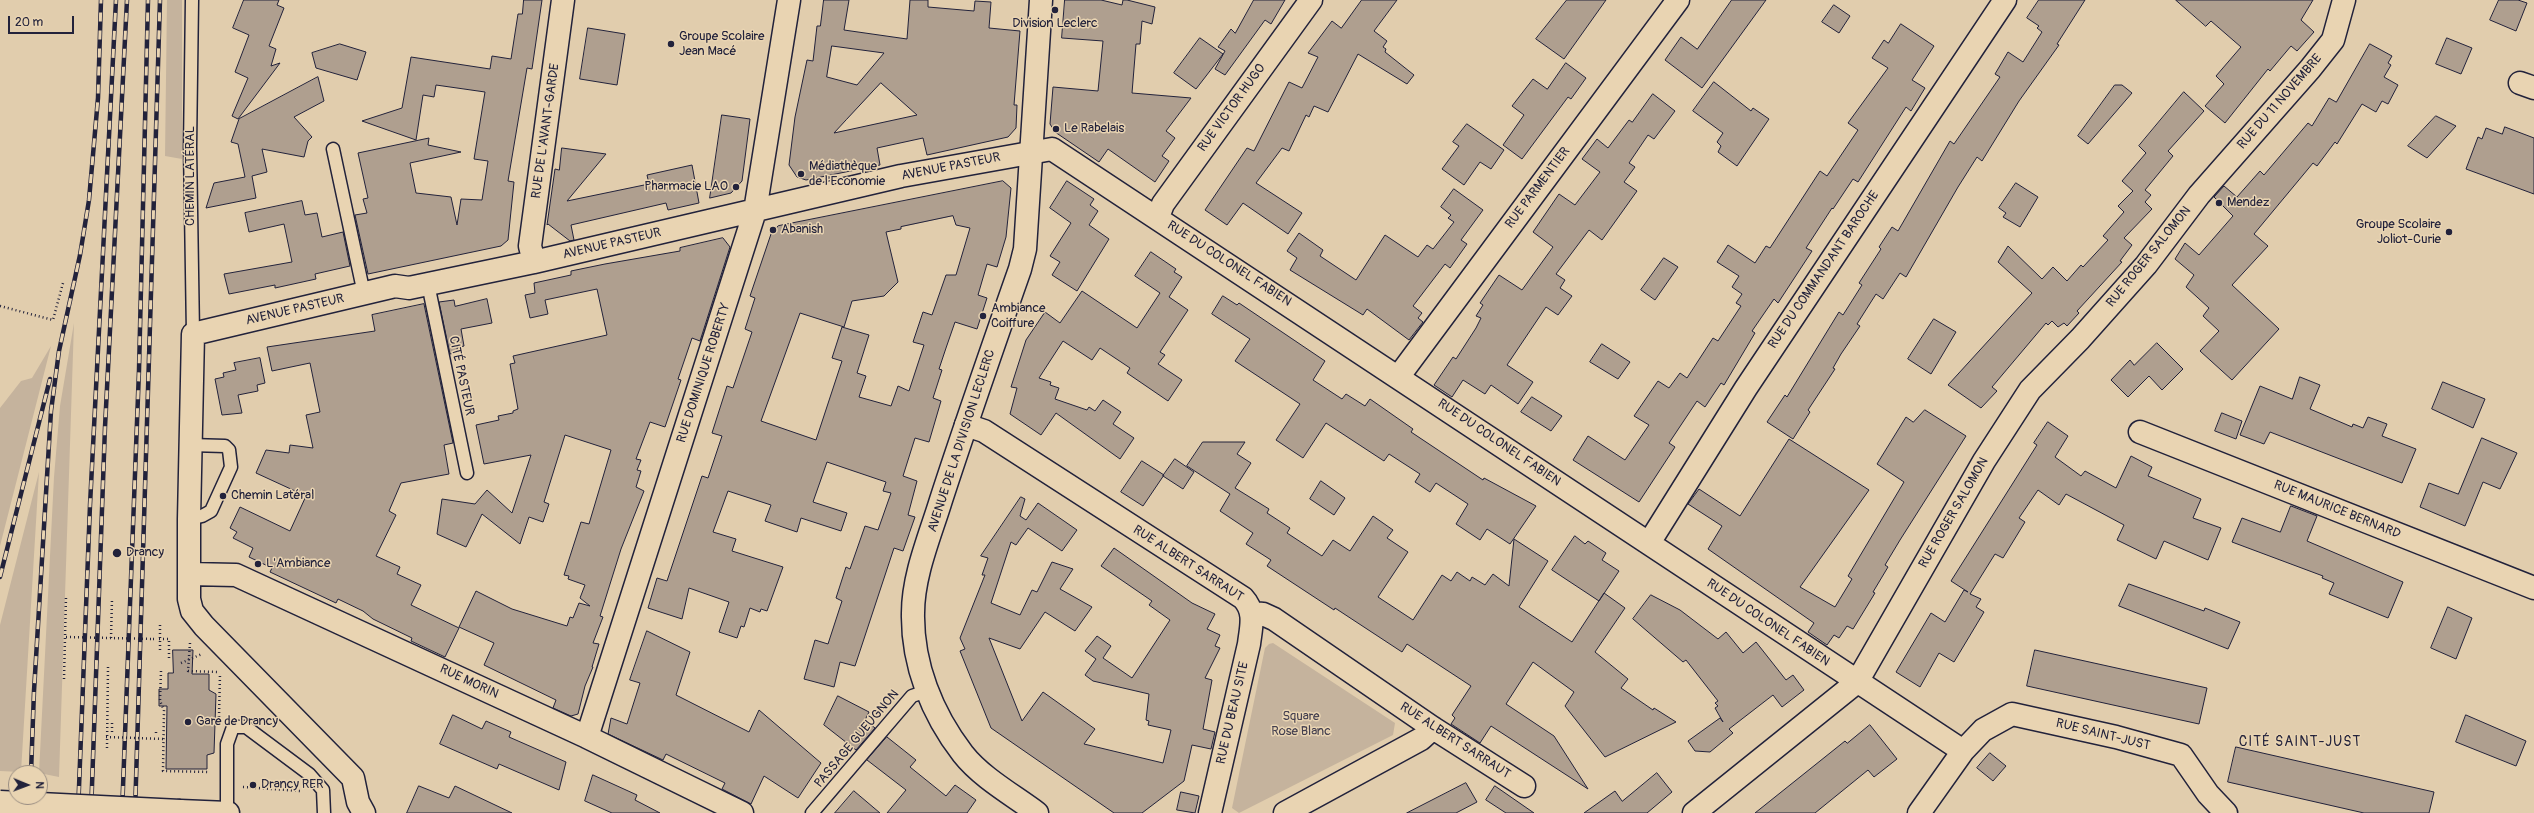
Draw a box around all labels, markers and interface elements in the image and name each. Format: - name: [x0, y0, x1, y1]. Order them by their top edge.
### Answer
- marker: Division Leclerc: [1050, 5, 1060, 15]
- scale bar: [10, 8, 76, 34]
- text: 20 m: [15, 15, 43, 30]
- place label: Division Leclerc: [1012, 16, 1098, 32]
- place label: Groupe Scolaire Jean Macé: [679, 29, 764, 60]
- marker: Groupe Scolaire Jean Macé: [666, 39, 676, 49]
- street label: RUE DU 11 NOVEMBRE: [2234, 51, 2326, 153]
- street label: RUE VICTOR HUGO: [1195, 61, 1269, 155]
- street label: RUE DE L'AVANT-GARDE: [529, 62, 563, 200]
- place label: Le Rabelais: [1064, 121, 1124, 137]
- marker: Le Rabelais: [1051, 124, 1061, 134]
- street label: CHEMIN LATÉRAL: [183, 126, 199, 226]
- street label: RUE PARMENTIER: [1502, 144, 1574, 232]
- street label: AVENUE PASTEUR: [900, 150, 1002, 184]
- place label: Médiathèque de l'Economie: [809, 159, 885, 190]
- marker: Médiathèque de l'Economie: [796, 169, 806, 179]
- place label: Pharmacie LAO: [644, 179, 728, 195]
- marker: Pharmacie LAO: [731, 182, 741, 192]
- street label: RUE DU COMMANDANT BAROCHE: [1765, 188, 1883, 352]
- place label: Mendez: [2227, 195, 2270, 211]
- marker: Mendez: [2214, 198, 2224, 208]
- street label: RUE ROGER SALOMON: [2104, 203, 2194, 311]
- place label: Groupe Scolaire Joliot-Curie: [2356, 217, 2441, 248]
- street label: RUE DU COLONEL FABIEN: [1164, 218, 1294, 310]
- place label: Abanish: [781, 222, 823, 238]
- street label: AVENUE PASTEUR: [561, 225, 663, 263]
- marker: Abanish: [768, 225, 778, 235]
- marker: Groupe Scolaire Joliot-Curie: [2444, 227, 2454, 237]
- street label: AVENUE PASTEUR: [244, 291, 346, 329]
- street label: RUE DOMINIQUE ROBERTY: [674, 301, 734, 445]
- place label: Ambiance Coiffure: [991, 301, 1045, 332]
- marker: Ambiance Coiffure: [978, 311, 988, 321]
- street label: CITÉ PASTEUR: [445, 335, 477, 417]
- street label: AVENUE DE LA DIVISION LECLERC: [925, 348, 999, 534]
- street label: RUE DU COLONEL FABIEN: [1435, 396, 1563, 490]
- street label: RUE ROGER SALOMON: [1916, 455, 1992, 571]
- street label: RUE MAURICE BERNARD: [2271, 477, 2403, 543]
- place label: Chemin Latéral: [231, 488, 314, 504]
- marker: Chemin Latéral: [218, 491, 228, 501]
- street label: RUE ALBERT SARRAUT: [1130, 522, 1246, 606]
- place label: Drancy: [126, 545, 164, 561]
- marker: Drancy: [111, 547, 123, 559]
- place label: L'Ambiance: [266, 556, 330, 572]
- marker: L'Ambiance: [253, 559, 263, 569]
- street label: RUE DU COLONEL FABIEN: [1704, 576, 1832, 670]
- street label: RUE DU BEAU SITE: [1214, 660, 1252, 766]
- street label: RUE MORIN: [437, 662, 501, 702]
- street label: PASSAGE GUEUGNON: [811, 687, 903, 791]
- street label: RUE ALBERT SARRAUT: [1397, 699, 1513, 783]
- park label: Square Rose Blanc: [1271, 709, 1331, 740]
- place label: Gare de Drancy: [196, 714, 278, 730]
- street label: RUE SAINT-JUST: [2054, 716, 2152, 754]
- marker: Gare de Drancy: [183, 717, 193, 727]
- district label: CITÉ SAINT-JUST: [2239, 734, 2361, 750]
- north arrow: [8, 765, 48, 805]
- place label: Drancy RER: [261, 777, 324, 793]
- marker: Drancy RER: [248, 780, 258, 790]
- text: N: [33, 781, 46, 789]

